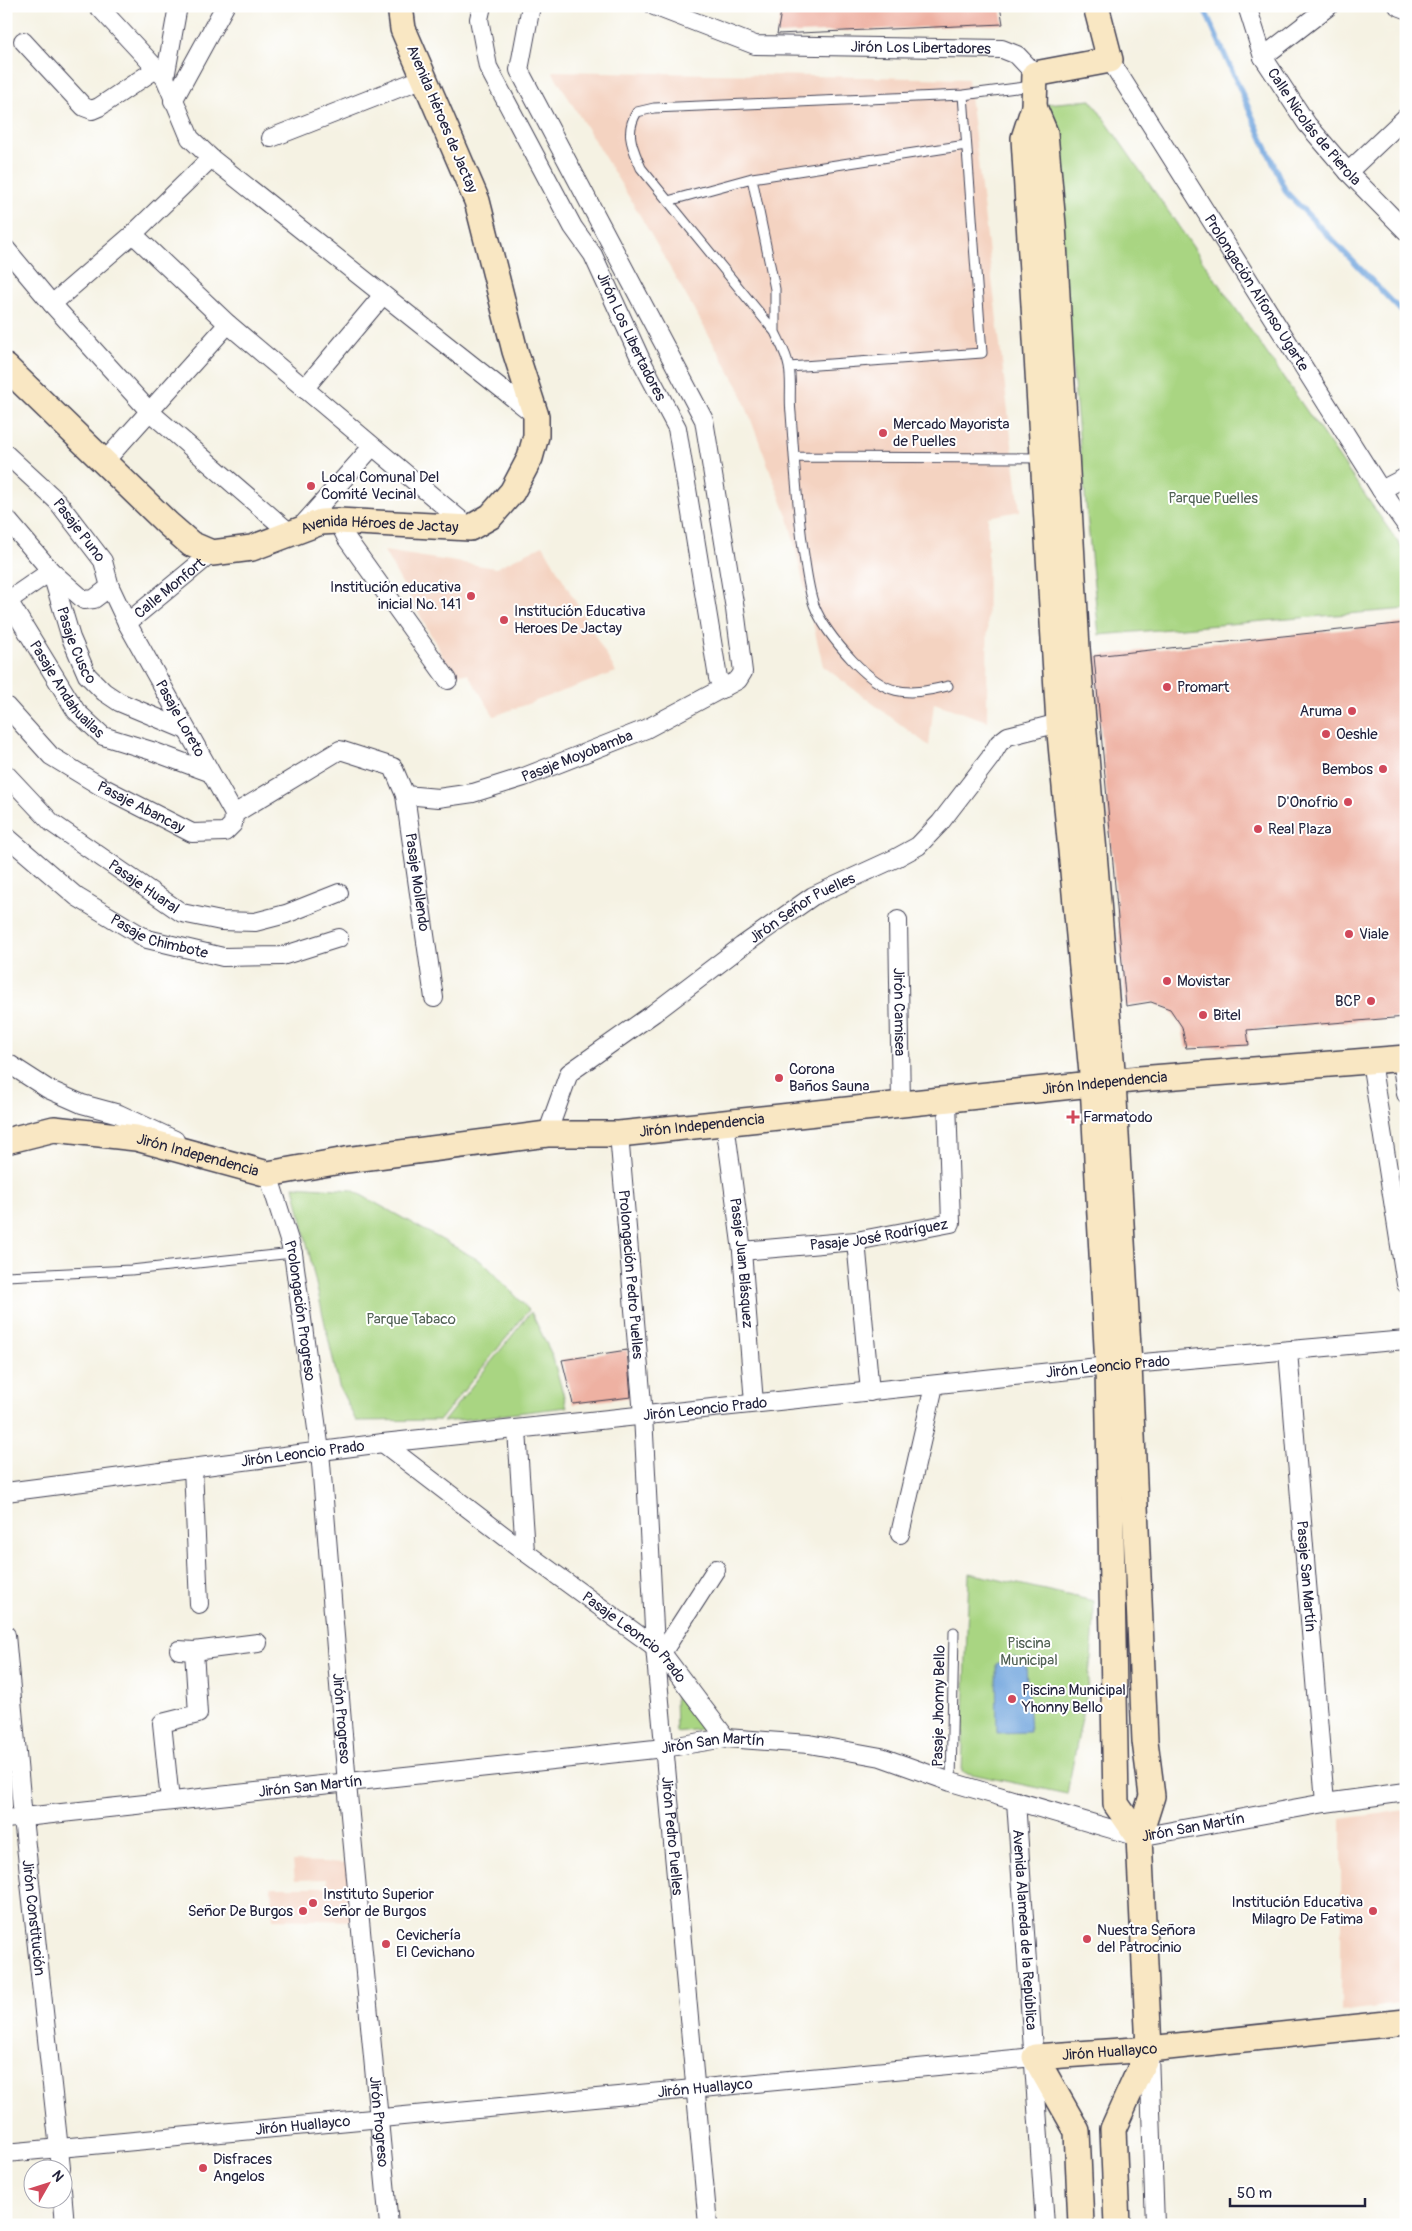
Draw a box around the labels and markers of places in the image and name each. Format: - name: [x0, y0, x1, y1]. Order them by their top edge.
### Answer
- place label: Mercado Mayorista de Puelles: [893, 415, 1010, 451]
- marker: Mercado Mayorista de Puelles: [877, 427, 889, 439]
- place label: Local Comunal Del Comité Vecinal: [321, 468, 439, 504]
- marker: Local Comunal Del Comité Vecinal: [305, 480, 317, 492]
- place label: Institución educativa inicial No. 141: [330, 578, 461, 614]
- marker: Institución educativa inicial No. 141: [465, 590, 477, 602]
- place label: Institución Educativa Heroes De Jactay: [514, 602, 645, 638]
- marker: Institución Educativa Heroes De Jactay: [498, 614, 510, 626]
- place label: Promart: [1177, 678, 1230, 697]
- marker: Promart: [1161, 681, 1173, 693]
- place label: Aruma: [1300, 702, 1342, 721]
- marker: Aruma: [1346, 705, 1358, 717]
- place label: Oeshle: [1336, 725, 1378, 744]
- marker: Oeshle: [1320, 728, 1332, 740]
- place label: Bembos: [1322, 760, 1373, 779]
- marker: Bembos: [1377, 763, 1389, 775]
- place label: D'Onofrio: [1277, 793, 1338, 812]
- marker: D'Onofrio: [1342, 796, 1354, 808]
- place label: Real Plaza: [1268, 820, 1332, 839]
- marker: Real Plaza: [1252, 823, 1264, 835]
- place label: Viale: [1359, 925, 1389, 944]
- marker: Viale: [1343, 928, 1355, 940]
- place label: Movistar: [1177, 972, 1231, 991]
- marker: Movistar: [1161, 975, 1173, 987]
- place label: BCP: [1335, 992, 1361, 1011]
- marker: BCP: [1365, 995, 1377, 1007]
- place label: Bitel: [1213, 1006, 1241, 1025]
- marker: Bitel: [1197, 1009, 1209, 1021]
- place label: Corona Baños Sauna: [789, 1060, 870, 1096]
- marker: Corona Baños Sauna: [773, 1072, 785, 1084]
- place label: Farmatodo: [1083, 1108, 1153, 1127]
- marker: Farmatodo: [1067, 1111, 1079, 1123]
- place label: Piscina Municipal Yhonny Bello: [1021, 1681, 1126, 1717]
- marker: Piscina Municipal Yhonny Bello: [1006, 1693, 1018, 1705]
- place label: Instituto Superior Señor de Burgos: [323, 1885, 435, 1921]
- place label: Institución Educativa Milagro De Fatima: [1232, 1893, 1363, 1929]
- marker: Instituto Superior Señor de Burgos: [307, 1897, 319, 1909]
- place label: Señor De Burgos: [188, 1902, 293, 1921]
- marker: Señor De Burgos: [297, 1905, 309, 1917]
- marker: Institución Educativa Milagro De Fatima: [1367, 1905, 1379, 1917]
- place label: Nuestra Señora del Patrocinio: [1097, 1921, 1196, 1957]
- place label: Cevichería El Cevichano: [396, 1926, 475, 1962]
- marker: Nuestra Señora del Patrocinio: [1081, 1933, 1093, 1945]
- marker: Cevichería El Cevichano: [380, 1938, 392, 1950]
- place label: Disfraces Angelos: [213, 2150, 272, 2186]
- marker: Disfraces Angelos: [197, 2162, 209, 2174]

